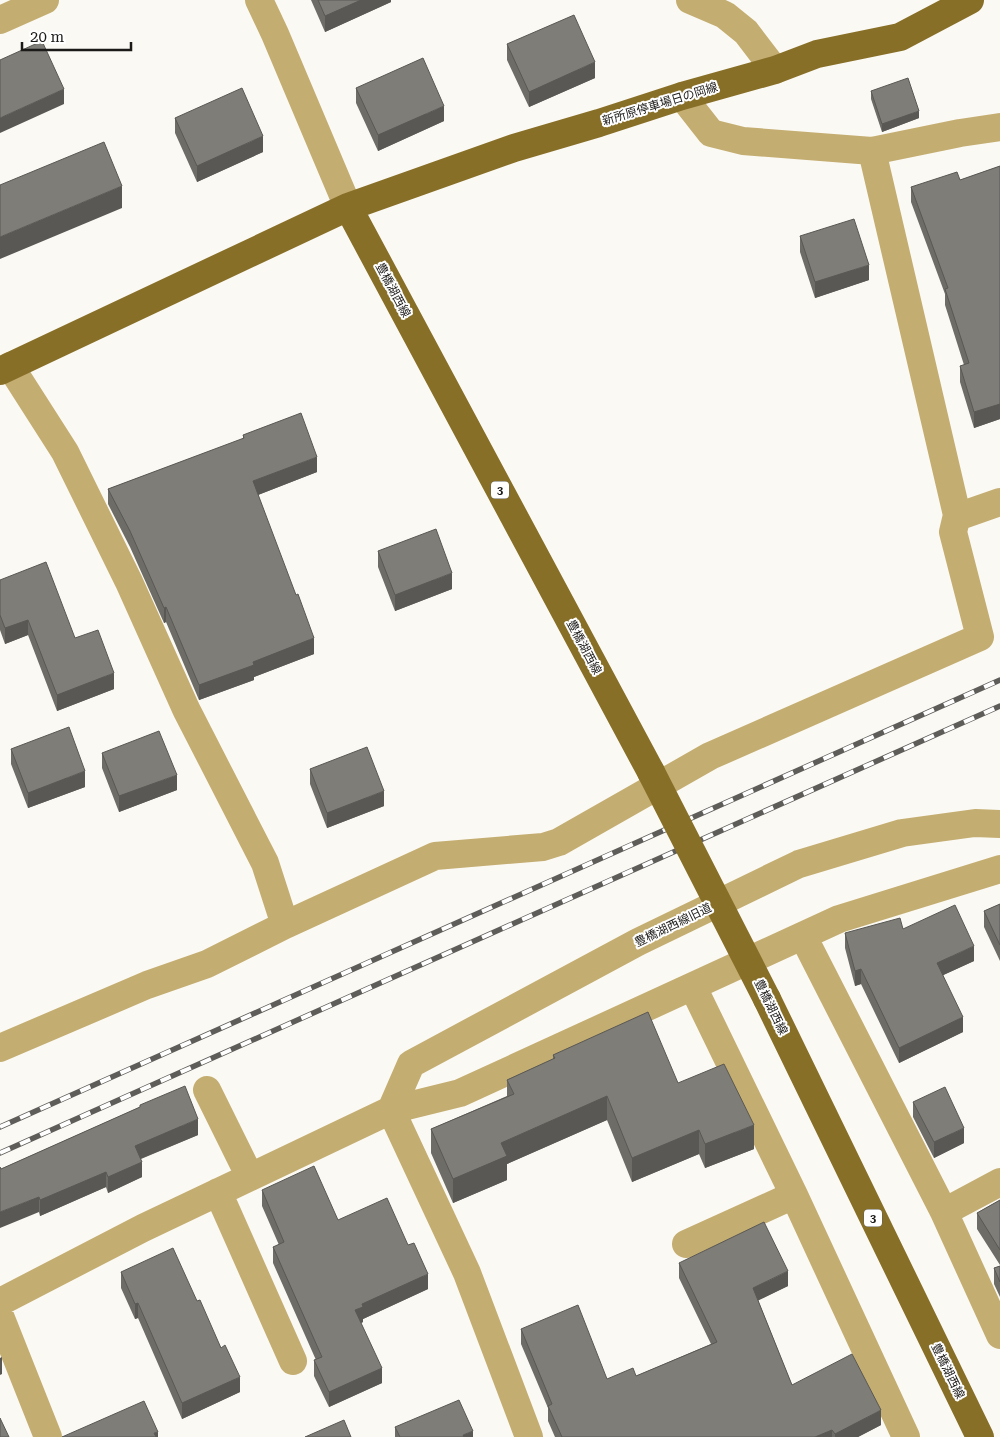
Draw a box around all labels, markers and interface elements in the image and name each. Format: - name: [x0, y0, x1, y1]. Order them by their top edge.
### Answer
- scale bar: [22, 20, 131, 52]
- text: 20 m: [30, 28, 65, 46]
- street label: 新所原停車場日の岡線: [601, 80, 719, 128]
- street label: 豊橋湖西線: [373, 260, 413, 320]
- road number: 3: [491, 482, 509, 498]
- street label: 豊橋湖西線: [564, 617, 604, 677]
- street label: 豊橋湖西線旧道: [632, 900, 714, 950]
- street label: 豊橋湖西線: [752, 977, 790, 1037]
- road number: 3: [864, 1210, 882, 1226]
- street label: 豊橋湖西線: [929, 1341, 967, 1401]

